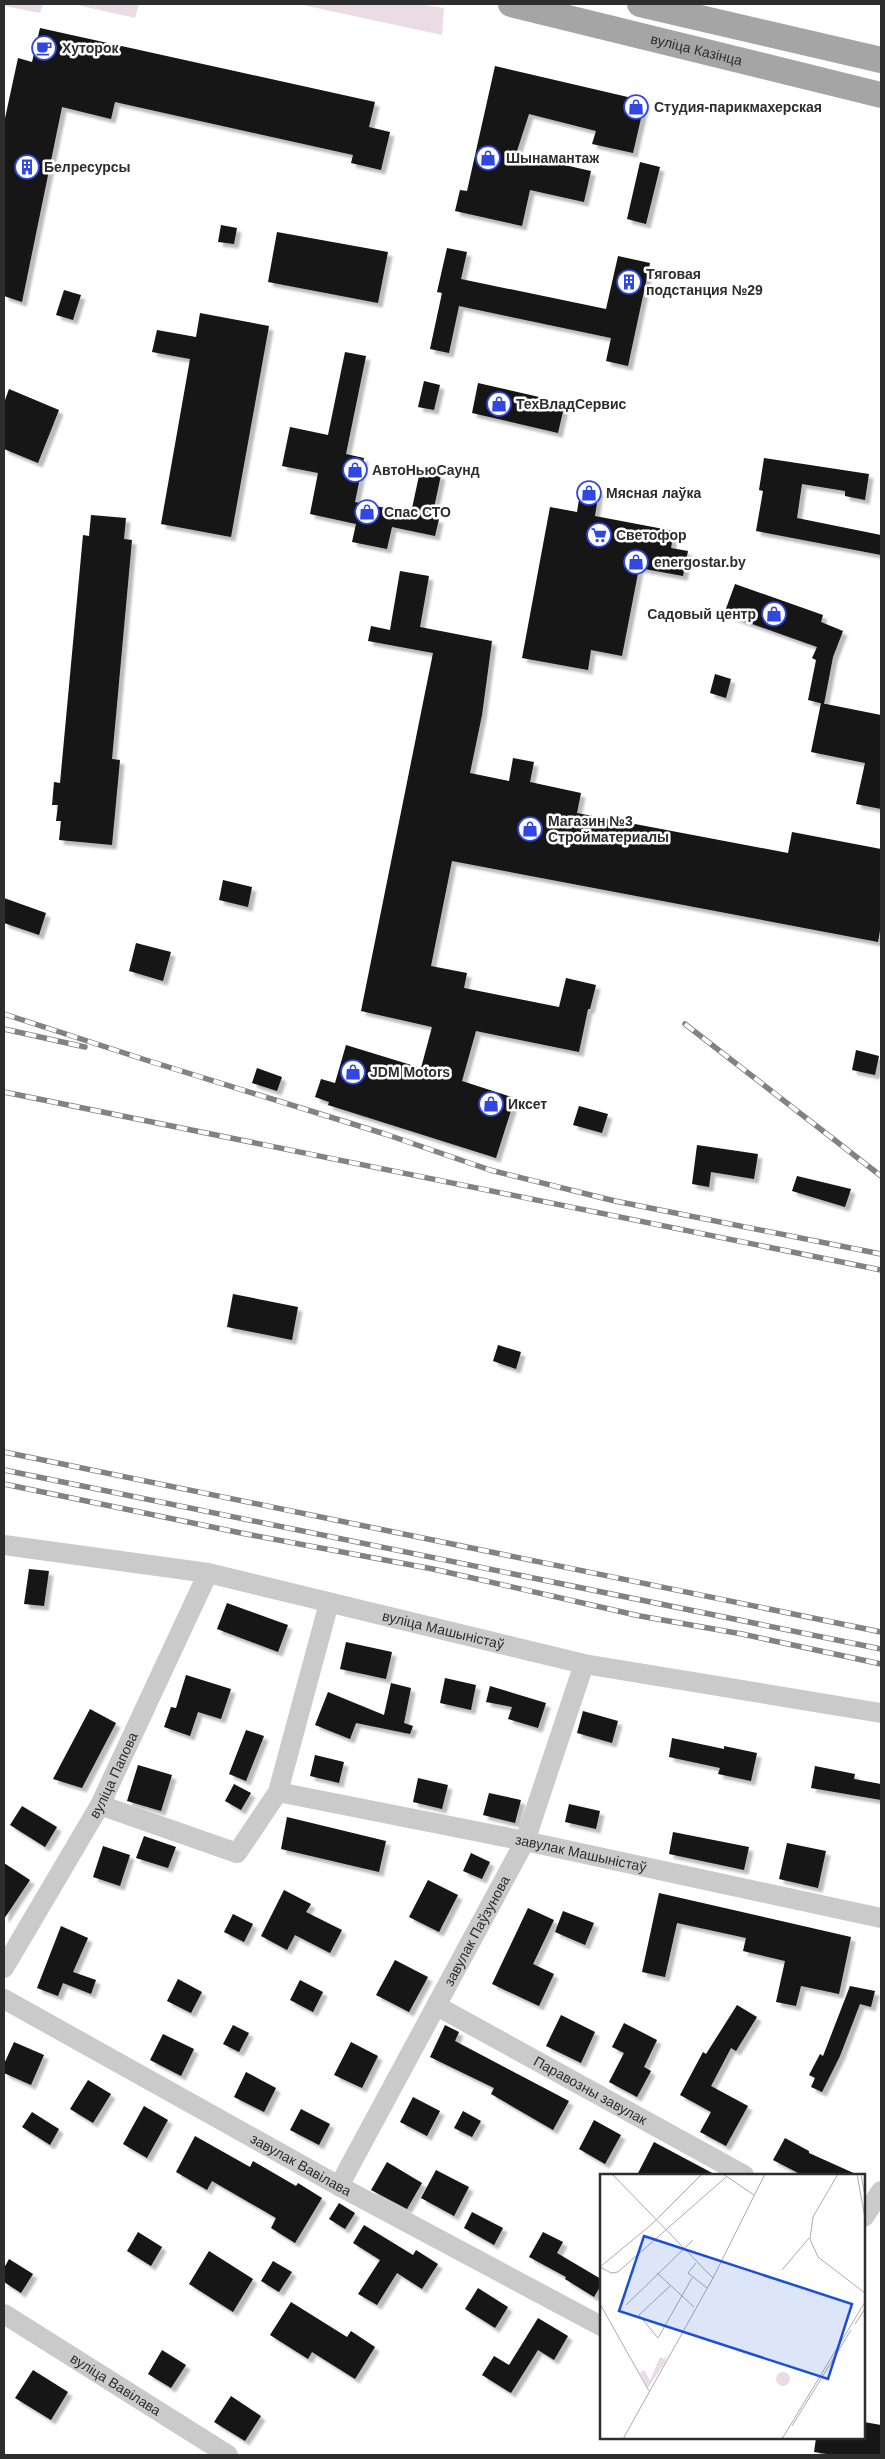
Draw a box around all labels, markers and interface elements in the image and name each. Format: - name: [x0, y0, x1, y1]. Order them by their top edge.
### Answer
- street label: вуліца Казінца: [649, 31, 744, 69]
- cafe icon: Хуторок: [31, 35, 57, 61]
- place label: Хуторок: [62, 40, 119, 56]
- shop icon: Студия-парикмахерская: [623, 94, 649, 120]
- place label: Студия-парикмахерская: [654, 99, 822, 115]
- shop icon: Шынамантаж: [475, 145, 501, 171]
- place label: Шынамантаж: [506, 150, 600, 166]
- building icon: Белресурсы: [14, 154, 40, 180]
- place label: Белресурсы: [44, 159, 131, 175]
- place label: Тяговая подстанция №29: [646, 266, 763, 298]
- building icon: Тяговая подстанция №29: [616, 269, 642, 295]
- shop icon: ТехВладСервис: [486, 391, 512, 417]
- place label: ТехВладСервис: [516, 396, 627, 412]
- shop icon: АвтоНьюСаунд: [342, 457, 368, 483]
- place label: АвтоНьюСаунд: [372, 462, 480, 478]
- shop icon: Мясная лаўка: [576, 480, 602, 506]
- place label: Мясная лаўка: [606, 485, 701, 501]
- shop icon: Спас СТО: [354, 499, 380, 525]
- place label: Спас СТО: [384, 504, 451, 520]
- supermarket icon: Светофор: [586, 522, 612, 548]
- place label: Светофор: [616, 527, 687, 543]
- shop icon: energostar.by: [623, 549, 649, 575]
- place label: energostar.by: [654, 554, 746, 570]
- shop icon: Садовый центр: [761, 601, 787, 627]
- place label: Садовый центр: [647, 606, 756, 622]
- place label: Магазин №3 Стройматериалы: [548, 813, 669, 845]
- shop icon: Магазин №3 Стройматериалы: [517, 816, 543, 842]
- shop icon: JDM Motors: [340, 1059, 366, 1085]
- place label: JDM Motors: [370, 1064, 450, 1080]
- shop icon: Иксет: [478, 1091, 504, 1117]
- place label: Иксет: [508, 1096, 547, 1112]
- street label: вуліца Машыністаў: [381, 1608, 506, 1652]
- street label: вуліца Папова: [86, 1729, 141, 1821]
- street label: завулак Машыністаў: [514, 1831, 648, 1875]
- street label: завулак Паўзунова: [440, 1873, 513, 1989]
- street label: Паравозны завулак: [531, 2053, 650, 2128]
- street label: завулак Вавілава: [248, 2130, 354, 2199]
- inset map: [600, 2174, 865, 2439]
- street label: вуліца Вавілава: [68, 2350, 164, 2419]

